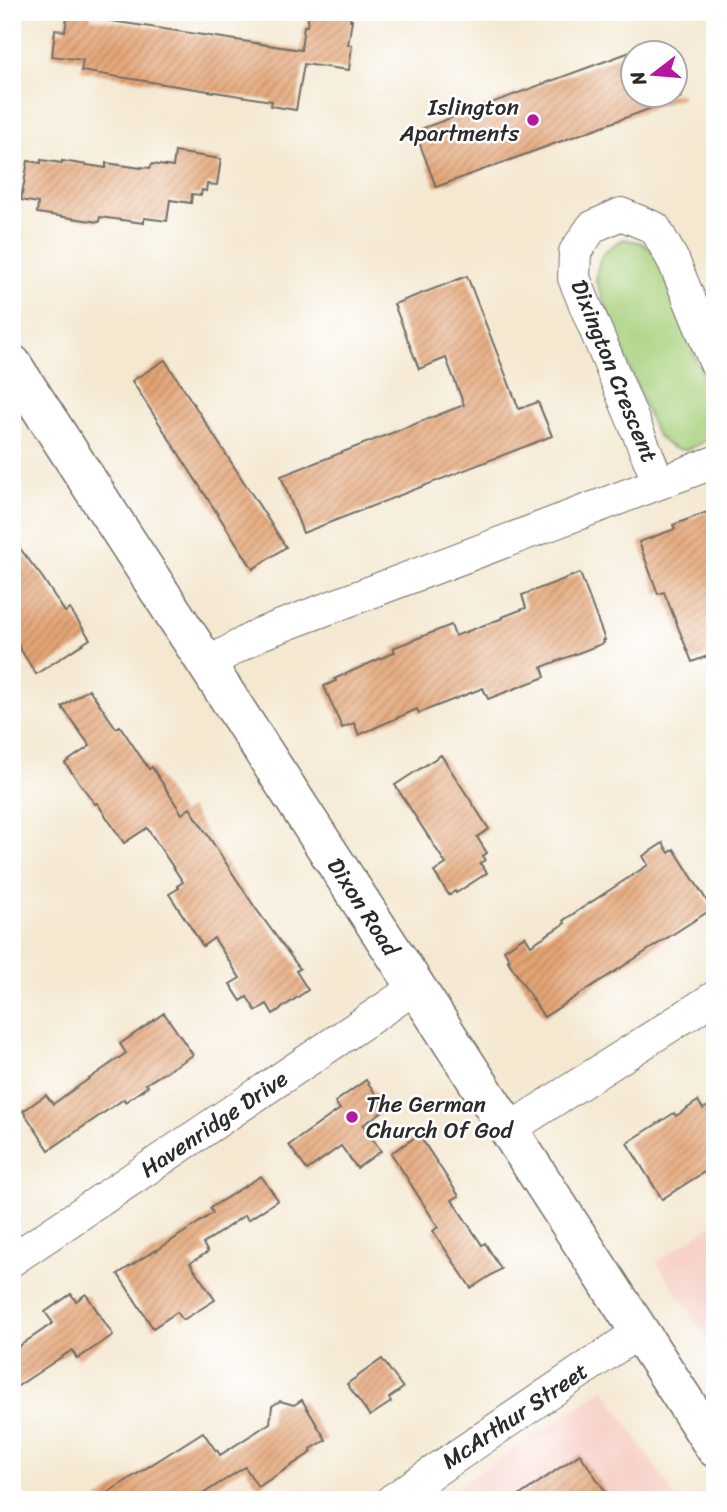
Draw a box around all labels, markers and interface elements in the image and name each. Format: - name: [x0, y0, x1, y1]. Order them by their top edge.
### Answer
- north arrow: [618, 38, 688, 108]
- text: N: [620, 67, 656, 90]
- place label: Islington Apartments: [399, 87, 520, 154]
- marker: Islington Apartments: [525, 112, 541, 128]
- street label: Dixington Crescent: [559, 273, 669, 469]
- street label: Dixon Road: [316, 849, 411, 966]
- street label: Havenridge Drive: [131, 1059, 297, 1189]
- place label: The German Church Of God: [366, 1084, 515, 1151]
- marker: The German Church Of God: [344, 1109, 360, 1125]
- street label: McArthur Street: [433, 1351, 597, 1481]

